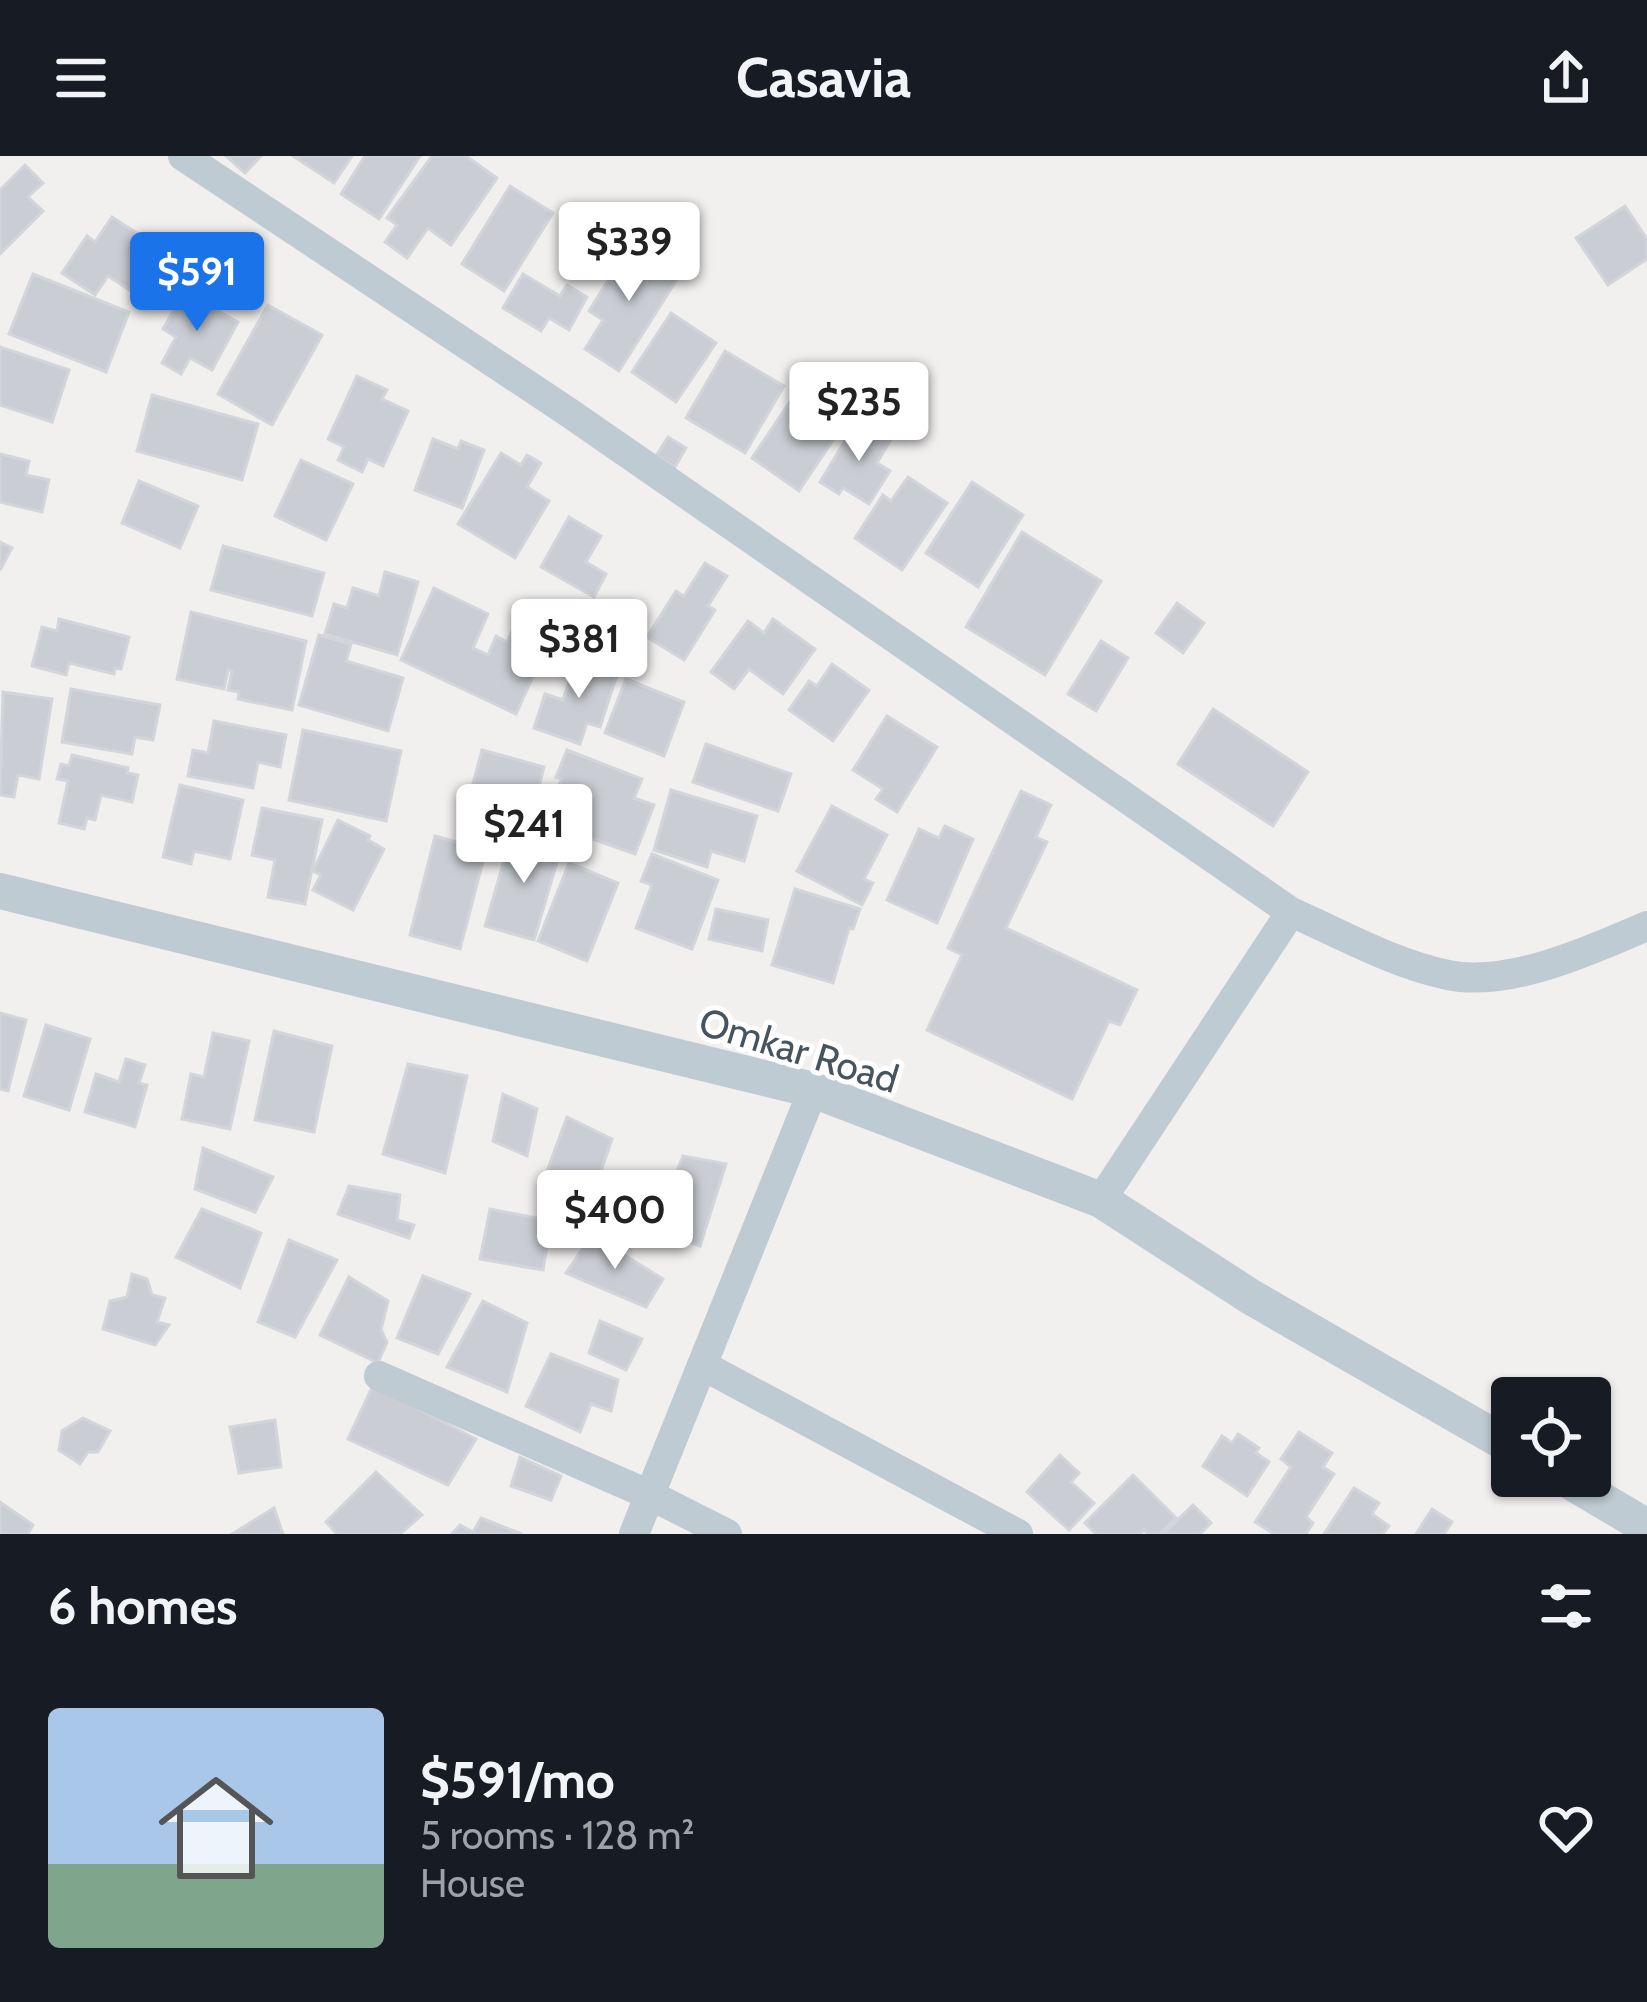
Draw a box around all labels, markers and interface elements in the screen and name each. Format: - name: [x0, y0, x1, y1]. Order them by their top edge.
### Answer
- icon: menu: [48, 45, 114, 111]
- text: Casavia: [736, 45, 911, 111]
- icon: share: [1533, 45, 1599, 111]
- pin: $339: [558, 202, 700, 304]
- text: $339: [586, 217, 672, 265]
- pin: $591: [126, 232, 268, 334]
- text: $591: [157, 247, 237, 295]
- pin: $235: [788, 362, 930, 464]
- text: $235: [816, 377, 902, 425]
- pin: $381: [508, 599, 650, 701]
- text: $381: [538, 614, 620, 662]
- pin: $241: [453, 784, 595, 886]
- text: $241: [483, 799, 565, 847]
- street label: Omkar Road: [694, 997, 904, 1103]
- pin: $400: [544, 1170, 686, 1272]
- text: $400: [564, 1185, 666, 1233]
- map controls: [1491, 1377, 1611, 1497]
- button: locate: [1491, 1377, 1611, 1497]
- icon: filters: [1533, 1573, 1599, 1639]
- text: 6 homes: [48, 1575, 237, 1637]
- text: $591/mo: [420, 1749, 615, 1811]
- icon: home: [144, 1756, 288, 1900]
- icon: heart: [1533, 1795, 1599, 1861]
- text: 5 rooms · 128 m²: [420, 1811, 694, 1859]
- text: House: [420, 1859, 525, 1907]

